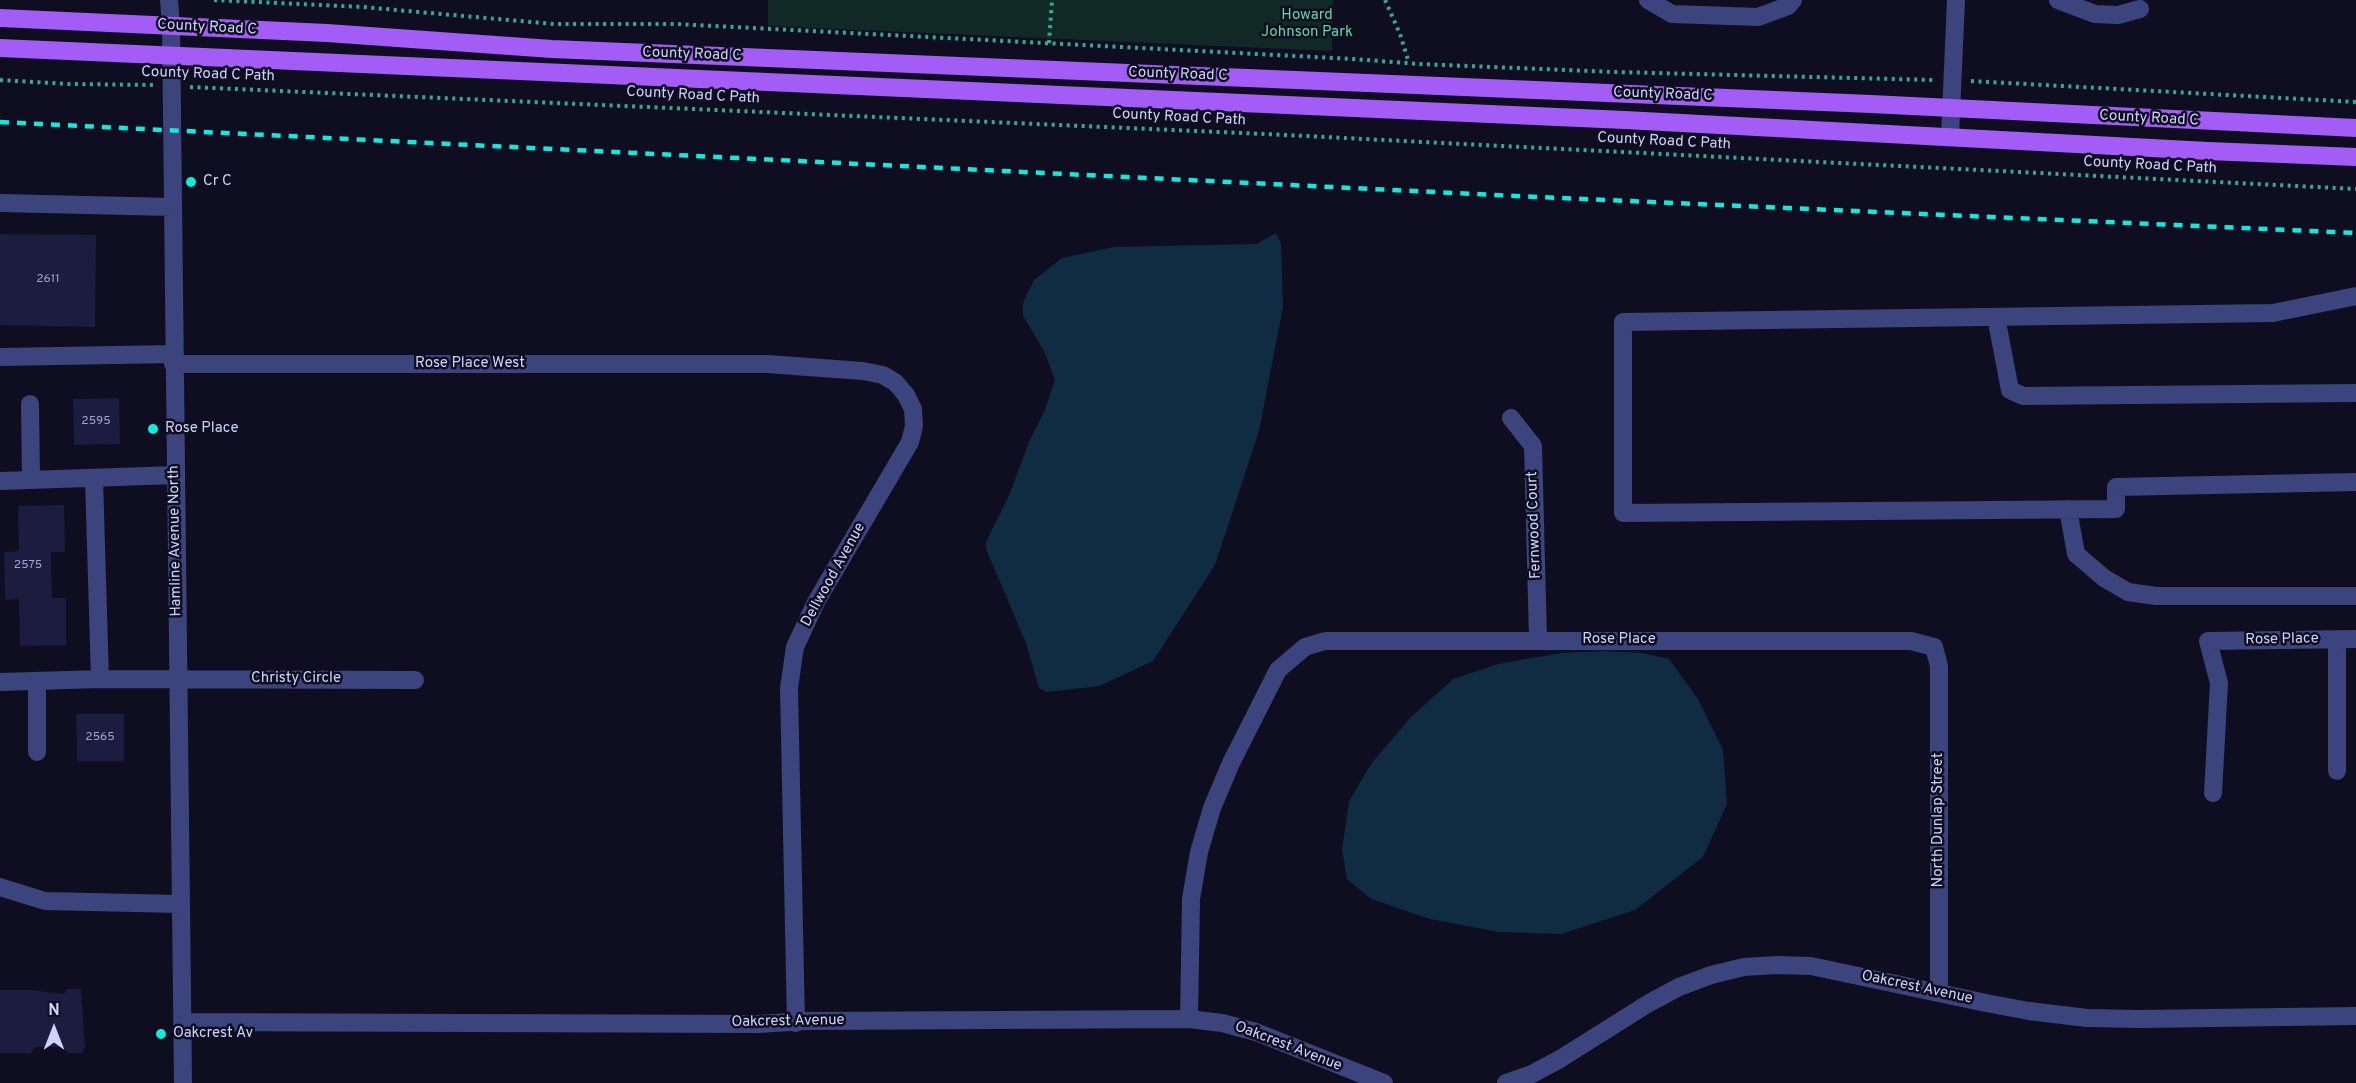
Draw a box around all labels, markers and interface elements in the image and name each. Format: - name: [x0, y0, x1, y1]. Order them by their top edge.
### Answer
- park label: Howard Johnson Park: [1261, 7, 1353, 42]
- street label: County Road C: [157, 16, 257, 40]
- street label: County Road C: [642, 44, 742, 66]
- street label: County Road C Path: [141, 64, 275, 86]
- street label: County Road C: [1128, 64, 1228, 86]
- street label: County Road C Path: [626, 84, 760, 108]
- street label: County Road C: [1613, 84, 1713, 106]
- street label: County Road C Path: [1112, 106, 1246, 130]
- street label: County Road C: [2099, 107, 2199, 131]
- street label: County Road C Path: [1597, 130, 1731, 154]
- street label: County Road C Path: [2083, 154, 2217, 178]
- place label: Cr C: [203, 173, 232, 191]
- marker: Cr C: [184, 175, 198, 189]
- house number: 2611: [36, 273, 60, 287]
- street label: Rose Place West: [415, 355, 525, 373]
- house number: 2595: [81, 415, 111, 429]
- place label: Rose Place: [165, 420, 238, 438]
- marker: Rose Place: [146, 422, 160, 436]
- street label: Hamline Avenue North: [166, 465, 186, 617]
- street label: Fernwood Court: [1524, 471, 1546, 579]
- street label: Dellwood Avenue: [798, 520, 870, 630]
- house number: 2575: [14, 559, 42, 573]
- street label: Rose Place: [2245, 630, 2319, 650]
- street label: Rose Place: [1582, 631, 1656, 649]
- street label: Christy Circle: [251, 670, 341, 688]
- house number: 2565: [85, 731, 115, 745]
- street label: North Dunlap Street: [1930, 753, 1948, 887]
- street label: Oakcrest Avenue: [1860, 967, 1974, 1009]
- north arrow: [24, 999, 84, 1059]
- text: N: [48, 1001, 60, 1021]
- street label: Oakcrest Avenue: [731, 1012, 845, 1032]
- street label: Oakcrest Avenue: [1232, 1018, 1344, 1076]
- place label: Oakcrest Av: [173, 1025, 253, 1043]
- marker: Oakcrest Av: [154, 1027, 168, 1041]

